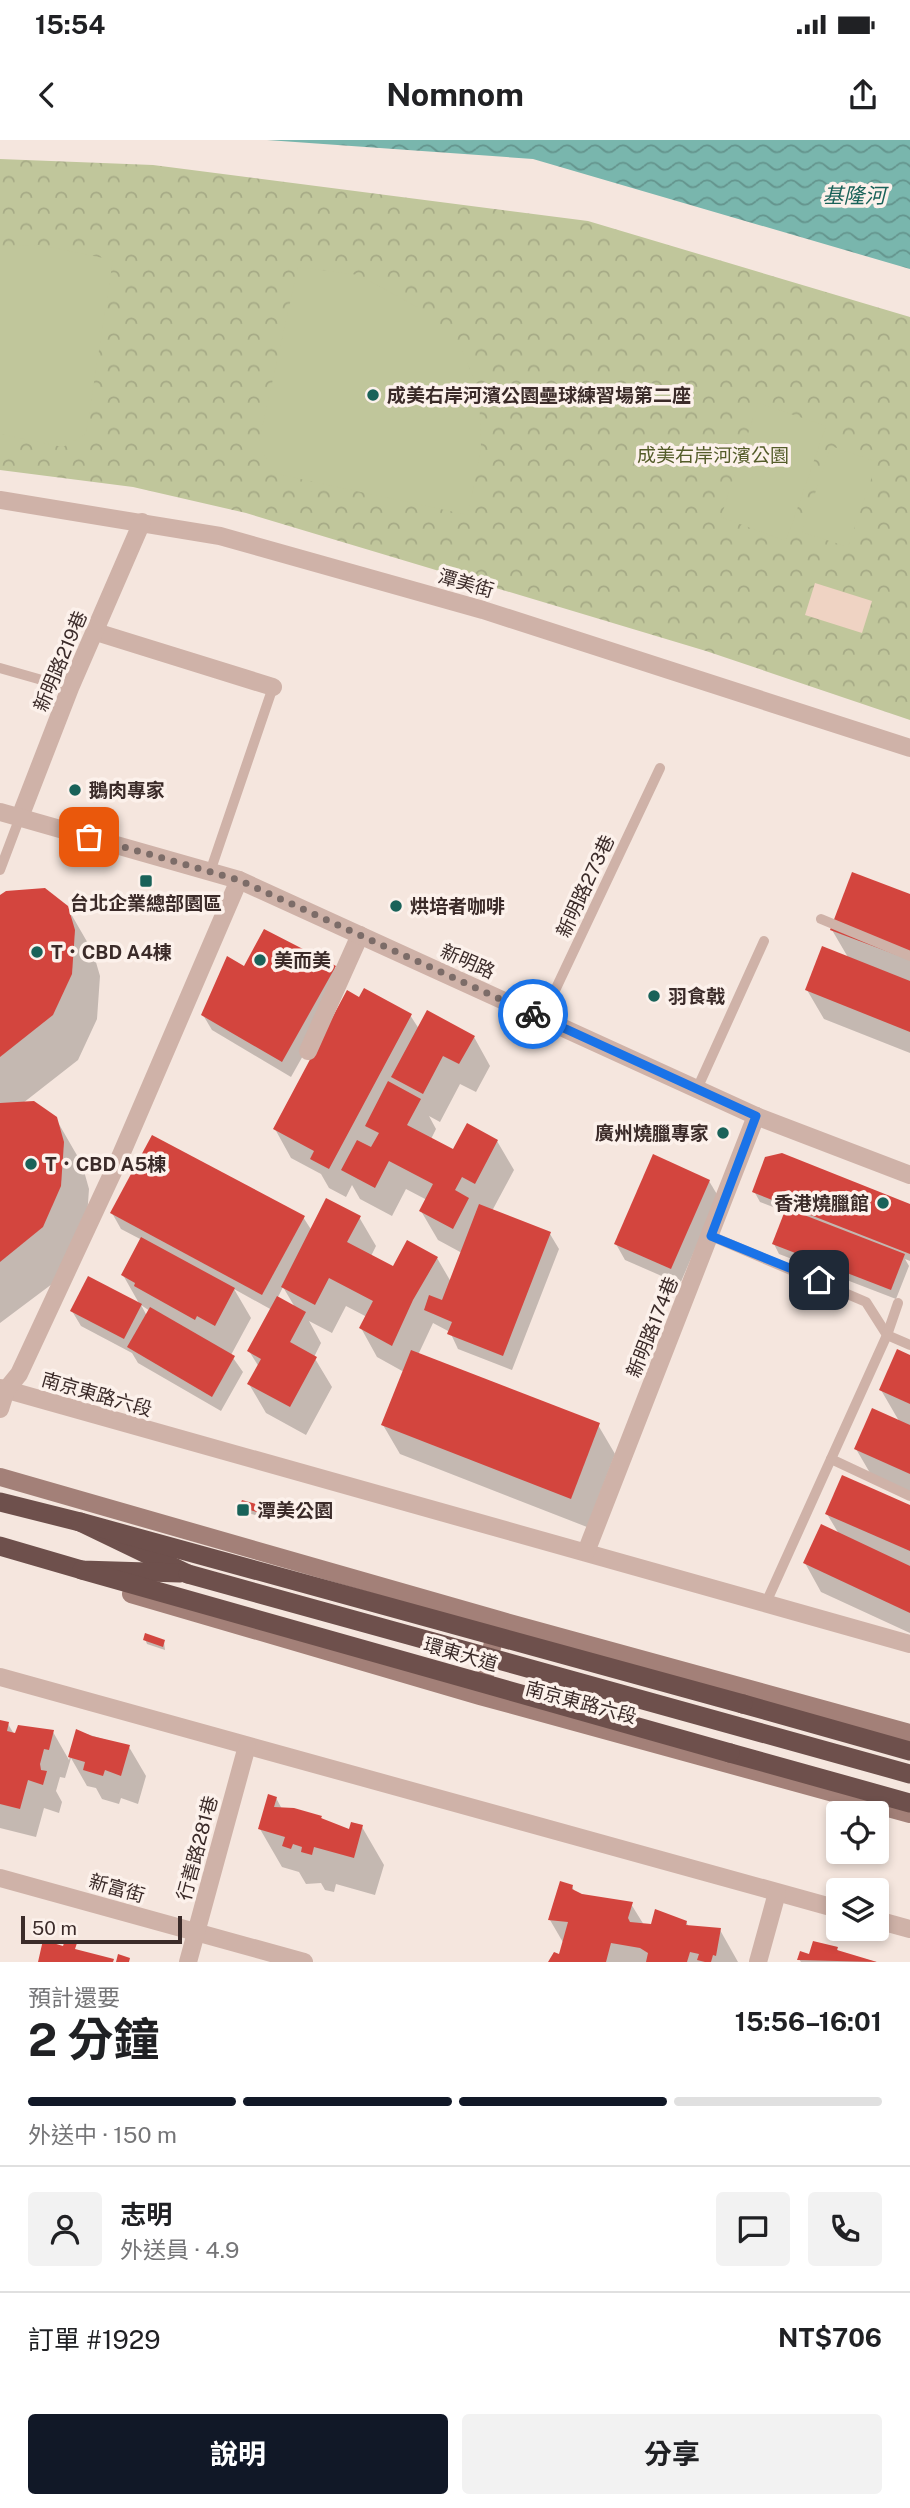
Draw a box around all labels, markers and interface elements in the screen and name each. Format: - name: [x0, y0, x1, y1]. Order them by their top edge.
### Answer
- text: 15:54: [35, 9, 105, 40]
- icon: back: [28, 76, 66, 114]
- text: Nomnom: [386, 76, 524, 113]
- icon: share: [844, 76, 882, 114]
- water label: 基隆河: [823, 183, 889, 208]
- place label: 成美右岸河濱公園壘球練習場第二座: [387, 384, 691, 406]
- marker: 成美右岸河濱公園壘球練習場第二座: [365, 387, 381, 403]
- park label: 成美右岸河濱公園: [637, 444, 789, 466]
- street label: 潭美街: [436, 565, 496, 601]
- street label: 新明路219巷: [29, 607, 91, 715]
- place label: 鵝肉專家: [89, 779, 165, 801]
- marker: 鵝肉專家: [67, 782, 83, 798]
- pin: [59, 807, 119, 867]
- icon: bag: [70, 818, 108, 856]
- street label: 新明路273巷: [552, 831, 618, 941]
- marker: 台北企業總部園區: [138, 873, 154, 889]
- place label: 台北企業總部園區: [70, 892, 222, 914]
- place label: 烘培者咖啡: [410, 895, 505, 917]
- marker: 烘培者咖啡: [388, 898, 404, 914]
- street label: 新明路: [437, 939, 499, 983]
- place label: T．CBD A4棟: [51, 941, 172, 963]
- marker: T．CBD A4棟: [29, 944, 45, 960]
- place label: 美而美: [274, 949, 331, 971]
- marker: 美而美: [252, 952, 268, 968]
- courier: [498, 979, 568, 1049]
- place label: 羽食戟: [668, 985, 725, 1007]
- marker: 羽食戟: [646, 988, 662, 1004]
- icon: bike: [514, 995, 552, 1033]
- place label: 廣州燒臘專家: [595, 1122, 709, 1144]
- marker: 廣州燒臘專家: [715, 1125, 731, 1141]
- place label: T．CBD A5棟: [45, 1153, 166, 1175]
- marker: T．CBD A5棟: [23, 1156, 39, 1172]
- place label: 香港燒臘館: [774, 1192, 869, 1214]
- marker: 香港燒臘館: [875, 1195, 891, 1211]
- pin: [789, 1250, 849, 1310]
- icon: home: [800, 1261, 838, 1299]
- street label: 新明路174巷: [622, 1273, 682, 1381]
- street label: 南京東路六段: [39, 1368, 155, 1420]
- place label: 潭美公園: [257, 1499, 333, 1521]
- marker: 潭美公園: [235, 1502, 251, 1518]
- street label: 環東大道: [421, 1633, 501, 1675]
- street label: 南京東路六段: [523, 1677, 639, 1727]
- street label: 行善路281巷: [172, 1793, 222, 1903]
- map controls: [826, 1801, 889, 1941]
- button: locate: [826, 1801, 889, 1864]
- street label: 新富街: [87, 1870, 147, 1906]
- button: layers: [826, 1878, 889, 1941]
- scale bar: [21, 1913, 182, 1945]
- text: 50 m: [32, 1917, 77, 1939]
- text: 預計還要: [28, 1984, 120, 2011]
- text: 15:56–16:01: [735, 2006, 882, 2037]
- text: 2 分鐘: [28, 2012, 160, 2066]
- text: 外送中 · 150 m: [28, 2121, 177, 2148]
- button: person: [28, 2192, 102, 2266]
- button: chat: [716, 2192, 790, 2266]
- button: phone: [808, 2192, 882, 2266]
- text: 志明: [120, 2199, 172, 2230]
- text: 外送員 · 4.9: [120, 2236, 239, 2263]
- text: NT$706: [778, 2322, 882, 2353]
- text: 訂單 #1929: [28, 2324, 161, 2355]
- button: 說明: [28, 2414, 448, 2494]
- button: 分享: [462, 2414, 882, 2494]

